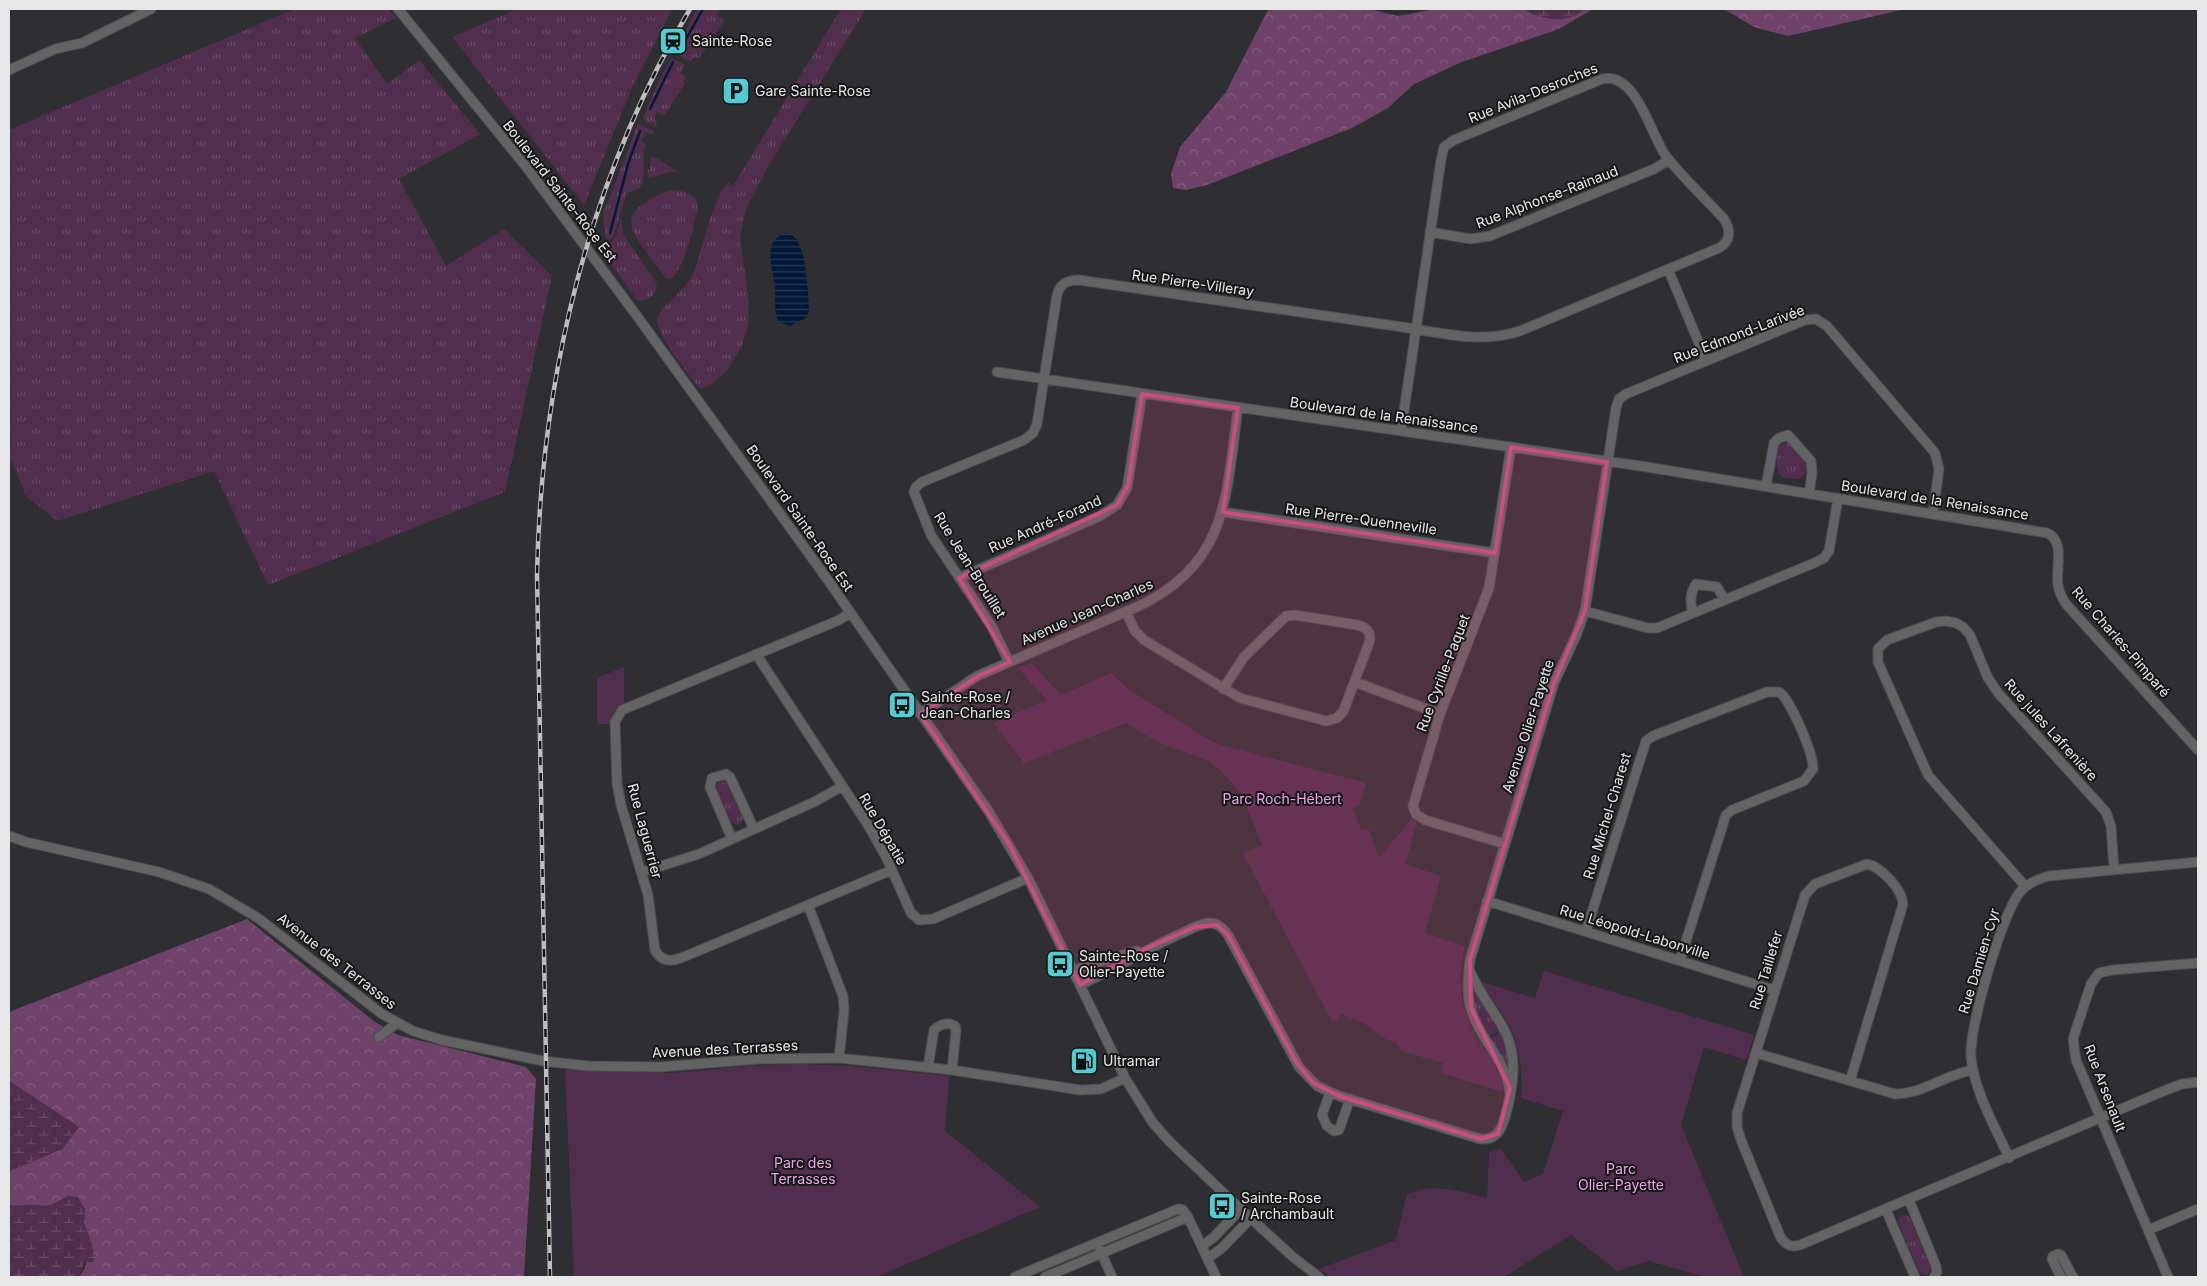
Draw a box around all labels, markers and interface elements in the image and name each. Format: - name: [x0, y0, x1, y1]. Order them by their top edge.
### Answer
- station icon: Sainte-Rose: [658, 26, 688, 56]
- place label: Sainte-Rose: [692, 32, 772, 49]
- street label: Rue Avila-Desroches: [1466, 59, 1600, 126]
- parking icon: Gare Sainte-Rose: [721, 76, 751, 106]
- place label: Gare Sainte-Rose: [755, 82, 871, 99]
- street label: Boulevard Sainte-Rose Est: [500, 117, 621, 265]
- street label: Rue Alphonse-Rainaud: [1473, 162, 1620, 232]
- street label: Rue Pierre-Villeray: [1131, 266, 1255, 300]
- street label: Rue Edmond-Larivée: [1671, 301, 1807, 366]
- street label: Boulevard de la Renaissance: [1289, 393, 1479, 436]
- street label: Boulevard Sainte-Rose Est: [743, 441, 858, 595]
- street label: Boulevard de la Renaissance: [1840, 476, 2030, 523]
- street label: Rue André-Forand: [986, 491, 1104, 556]
- street label: Rue Pierre-Quenneville: [1284, 499, 1438, 538]
- street label: Rue Jean-Brouillet: [931, 508, 1010, 621]
- street label: Avenue Jean-Charles: [1018, 575, 1155, 648]
- street label: Rue Charles-Pimparé: [2069, 583, 2174, 700]
- street label: Rue Cyrille-Paquet: [1412, 611, 1473, 734]
- street label: Avenue Olier-Payette: [1498, 657, 1557, 795]
- street label: Rue jules Lafrenière: [2001, 675, 2102, 784]
- place label: Sainte-Rose / Jean-Charles: [921, 688, 1011, 721]
- bus stop icon: Sainte-Rose / Jean-Charles: [887, 690, 917, 720]
- street label: Rue Michel-Charest: [1579, 750, 1634, 881]
- street label: Rue Laguerrier: [625, 781, 666, 880]
- street label: Rue Dépatie: [856, 790, 911, 868]
- park label: Parc Roch-Hébert: [1222, 790, 1342, 807]
- street label: Rue Léopold-Labonville: [1558, 901, 1712, 962]
- street label: Rue Damien-Cyr: [1954, 906, 2003, 1016]
- street label: Avenue des Terrasses: [274, 909, 400, 1012]
- street label: Rue Taillefer: [1745, 928, 1786, 1011]
- place label: Sainte-Rose / Olier-Payette: [1079, 947, 1168, 980]
- bus stop icon: Sainte-Rose / Olier-Payette: [1045, 949, 1075, 979]
- street label: Avenue des Terrasses: [652, 1036, 798, 1061]
- street label: Rue Arsenault: [2081, 1042, 2130, 1134]
- fuel station icon: Ultramar: [1069, 1046, 1099, 1076]
- place label: Ultramar: [1103, 1052, 1160, 1069]
- park label: Parc des Terrasses: [770, 1154, 836, 1187]
- park label: Parc Olier-Payette: [1578, 1160, 1664, 1193]
- place label: Sainte-Rose / Archambault: [1241, 1189, 1335, 1222]
- bus stop icon: Sainte-Rose / Archambault: [1207, 1191, 1237, 1221]

